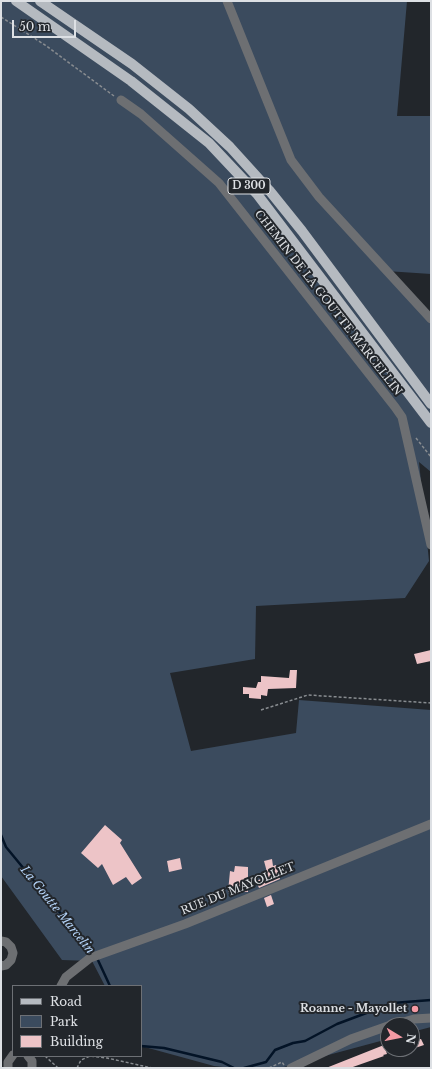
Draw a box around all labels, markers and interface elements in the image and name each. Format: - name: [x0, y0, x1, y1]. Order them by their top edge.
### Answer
- scale bar: [14, 12, 78, 38]
- text: 50 m: [19, 19, 51, 34]
- road number: D 300: [228, 178, 270, 194]
- street label: CHEMIN DE LA GOUTTE MARCELLIN: [252, 208, 404, 398]
- street label: RUE DU MAYOLLET: [179, 860, 297, 918]
- water label: La Goutte Marcelin: [17, 863, 97, 957]
- legend: [12, 985, 142, 1057]
- text: Road: [50, 994, 82, 1009]
- place label: Roanne - Mayollet: [300, 1002, 407, 1016]
- marker: Roanne - Mayollet: [410, 1004, 420, 1014]
- text: Park: [50, 1014, 78, 1029]
- north arrow: [380, 1017, 420, 1057]
- text: N: [403, 1033, 419, 1045]
- text: Building: [50, 1034, 103, 1049]

